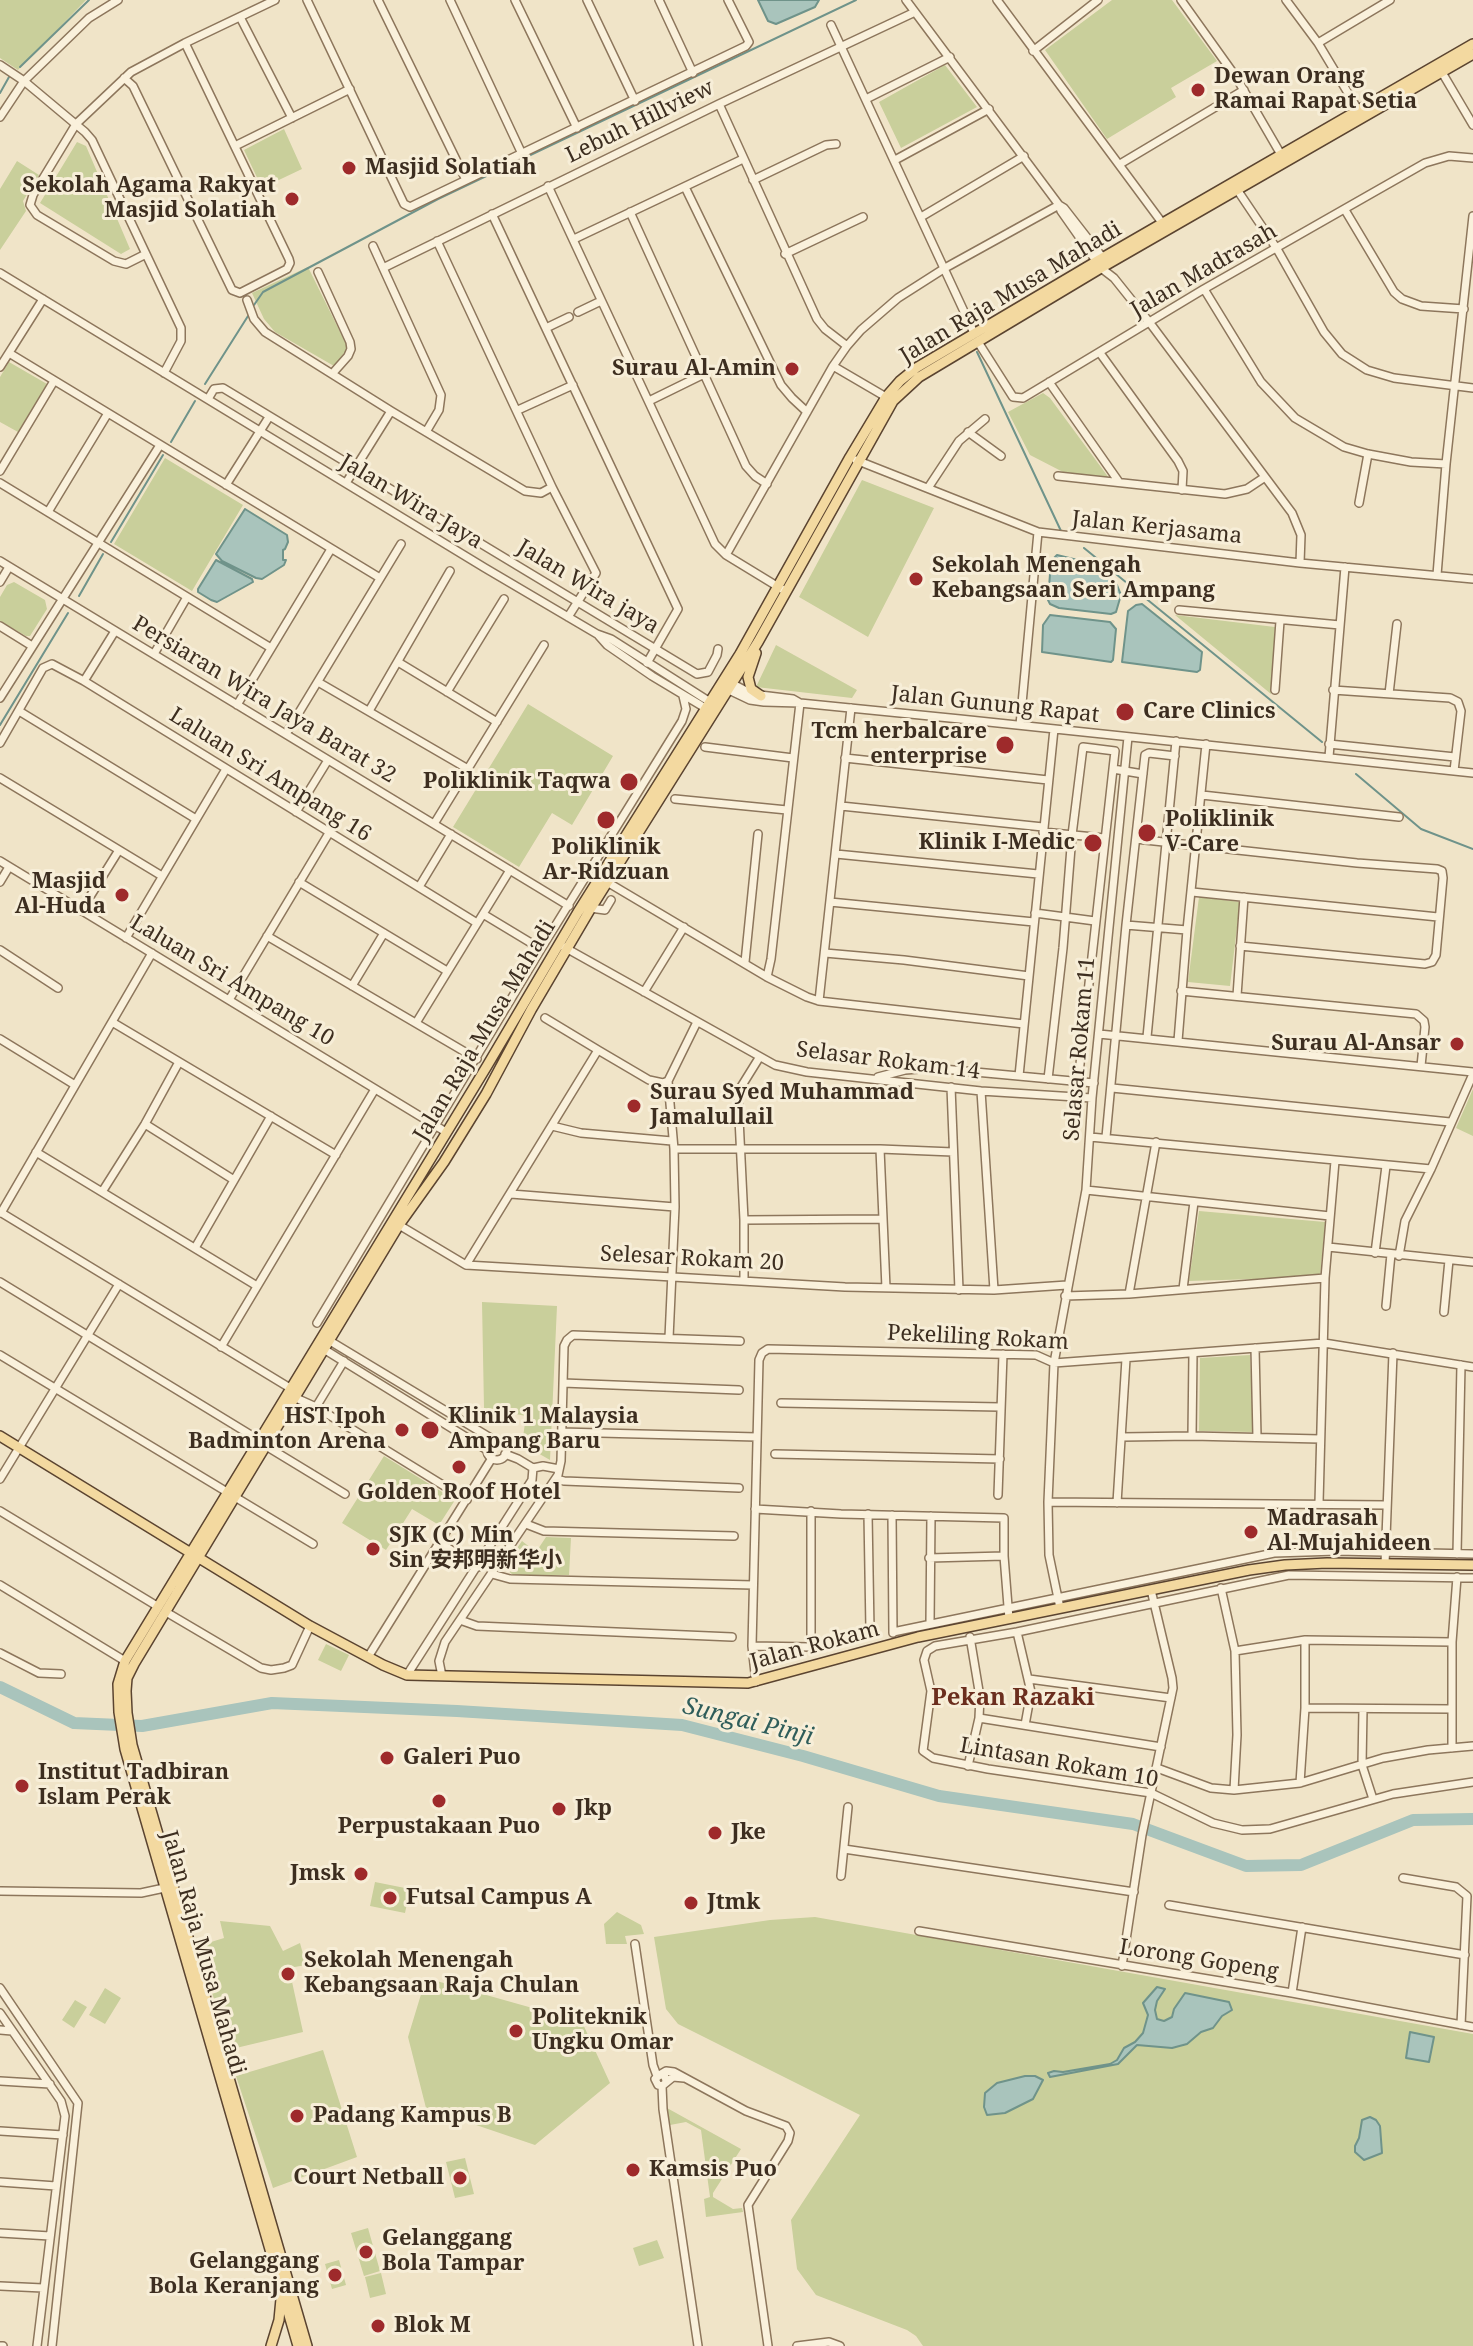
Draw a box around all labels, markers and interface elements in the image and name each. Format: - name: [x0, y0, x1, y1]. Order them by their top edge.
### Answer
- place label: Dewan Orang Ramai Rapat Setia: [1214, 64, 1417, 116]
- street label: Lebuh Hillview: [562, 75, 718, 169]
- marker: Dewan Orang Ramai Rapat Setia: [1189, 81, 1207, 99]
- place label: Masjid Solatiah: [365, 155, 537, 181]
- marker: Masjid Solatiah: [340, 159, 358, 177]
- place label: Sekolah Agama Rakyat Masjid Solatiah: [22, 173, 276, 224]
- marker: Sekolah Agama Rakyat Masjid Solatiah: [283, 190, 301, 208]
- street label: Jalan Raja Musa Mahadi: [896, 216, 1126, 370]
- street label: Jalan Madrasah: [1126, 218, 1282, 324]
- place label: Surau Al-Amin: [612, 356, 776, 382]
- marker: Surau Al-Amin: [783, 360, 801, 378]
- street label: Jalan Wira Jaya: [335, 449, 487, 555]
- street label: Jalan Kerjasama: [1071, 506, 1243, 550]
- street label: Jalan Wira jaya: [512, 534, 664, 640]
- place label: Sekolah Menengah Kebangsaan Seri Ampang: [932, 553, 1215, 604]
- marker: Sekolah Menengah Kebangsaan Seri Ampang: [907, 570, 925, 588]
- street label: Persiaran Wira Jaya Barat 32: [128, 611, 400, 789]
- street label: Jalan Gunung Rapat: [889, 681, 1101, 729]
- place label: Care Clinics: [1143, 699, 1276, 725]
- marker: Care Clinics: [1114, 701, 1136, 723]
- street label: Laluan Sri Ampang 16: [164, 702, 376, 848]
- place label: Tcm herbalcare enterprise: [812, 719, 987, 770]
- marker: Tcm herbalcare enterprise: [994, 734, 1016, 756]
- place label: Poliklinik Taqwa: [423, 769, 611, 795]
- marker: Poliklinik Taqwa: [618, 771, 640, 793]
- place label: Poliklinik V-Care: [1165, 807, 1274, 858]
- marker: Poliklinik Ar-Ridzuan: [595, 809, 617, 831]
- marker: Poliklinik V-Care: [1136, 822, 1158, 844]
- place label: Klinik I-Medic: [918, 830, 1075, 856]
- marker: Klinik I-Medic: [1082, 832, 1104, 854]
- place label: Poliklinik Ar-Ridzuan: [543, 835, 669, 886]
- place label: Masjid Al-Huda: [15, 869, 106, 920]
- marker: Masjid Al-Huda: [113, 886, 131, 904]
- street label: Laluan Sri Ampang 10: [125, 910, 339, 1052]
- street label: Jalan Raja Musa Mahadi: [408, 916, 562, 1146]
- street label: Selasar Rokam 11: [1059, 956, 1101, 1142]
- place label: Surau Al-Ansar: [1271, 1031, 1441, 1057]
- marker: Surau Al-Ansar: [1448, 1035, 1466, 1053]
- street label: Selasar Rokam 14: [795, 1037, 981, 1085]
- place label: Surau Syed Muhammad Jamalullail: [650, 1080, 914, 1132]
- marker: Surau Syed Muhammad Jamalullail: [625, 1097, 643, 1115]
- street label: Selesar Rokam 20: [599, 1241, 785, 1277]
- street label: Pekeliling Rokam: [886, 1320, 1070, 1356]
- place label: HST Ipoh Badminton Arena: [188, 1404, 386, 1456]
- place label: Klinik 1 Malaysia Ampang Baru: [448, 1404, 639, 1456]
- marker: Klinik 1 Malaysia Ampang Baru: [419, 1419, 441, 1441]
- marker: HST Ipoh Badminton Arena: [393, 1421, 411, 1439]
- marker: Golden Roof Hotel: [450, 1458, 468, 1476]
- place label: Golden Roof Hotel: [357, 1480, 561, 1506]
- place label: Madrasah Al-Mujahideen: [1267, 1506, 1431, 1558]
- place label: SJK (C) Min Sin 安邦明新华小: [389, 1523, 562, 1574]
- marker: Madrasah Al-Mujahideen: [1242, 1523, 1260, 1541]
- marker: SJK (C) Min Sin 安邦明新华小: [364, 1540, 382, 1558]
- street label: Jalan Rokam: [748, 1616, 882, 1676]
- district label: Pekan Razaki: [931, 1684, 1095, 1712]
- water label: Sungai Pinji: [680, 1692, 816, 1752]
- street label: Lintasan Rokam 10: [958, 1733, 1160, 1793]
- place label: Galeri Puo: [403, 1745, 521, 1771]
- marker: Galeri Puo: [378, 1749, 396, 1767]
- place label: Institut Tadbiran Islam Perak: [38, 1760, 229, 1812]
- marker: Institut Tadbiran Islam Perak: [13, 1777, 31, 1795]
- marker: Perpustakaan Puo: [430, 1792, 448, 1810]
- place label: Jkp: [575, 1796, 612, 1822]
- marker: Jkp: [550, 1800, 568, 1818]
- place label: Perpustakaan Puo: [338, 1814, 540, 1840]
- place label: Jke: [731, 1820, 766, 1846]
- marker: Jke: [706, 1824, 724, 1842]
- street label: Jalan Raja Musa Mahadi: [155, 1828, 251, 2078]
- place label: Jmsk: [290, 1861, 345, 1887]
- marker: Jmsk: [352, 1865, 370, 1883]
- place label: Futsal Campus A: [406, 1885, 592, 1911]
- marker: Futsal Campus A: [381, 1889, 399, 1907]
- place label: Jtmk: [707, 1890, 760, 1916]
- marker: Jtmk: [682, 1894, 700, 1912]
- street label: Lorong Gopeng: [1117, 1934, 1281, 1986]
- place label: Sekolah Menengah Kebangsaan Raja Chulan: [304, 1948, 579, 2000]
- marker: Sekolah Menengah Kebangsaan Raja Chulan: [279, 1965, 297, 1983]
- place label: Politeknik Ungku Omar: [532, 2005, 674, 2056]
- marker: Politeknik Ungku Omar: [507, 2022, 525, 2040]
- place label: Padang Kampus B: [313, 2103, 511, 2129]
- marker: Padang Kampus B: [288, 2107, 306, 2125]
- place label: Kamsis Puo: [649, 2157, 777, 2183]
- marker: Kamsis Puo: [624, 2161, 642, 2179]
- place label: Court Netball: [293, 2165, 444, 2191]
- marker: Court Netball: [451, 2169, 469, 2187]
- place label: Gelanggang Bola Tampar: [382, 2226, 524, 2278]
- marker: Gelanggang Bola Tampar: [357, 2243, 375, 2261]
- place label: Gelanggang Bola Keranjang: [149, 2249, 319, 2300]
- marker: Gelanggang Bola Keranjang: [326, 2266, 344, 2284]
- place label: Blok M: [394, 2313, 471, 2339]
- marker: Blok M: [369, 2317, 387, 2335]

